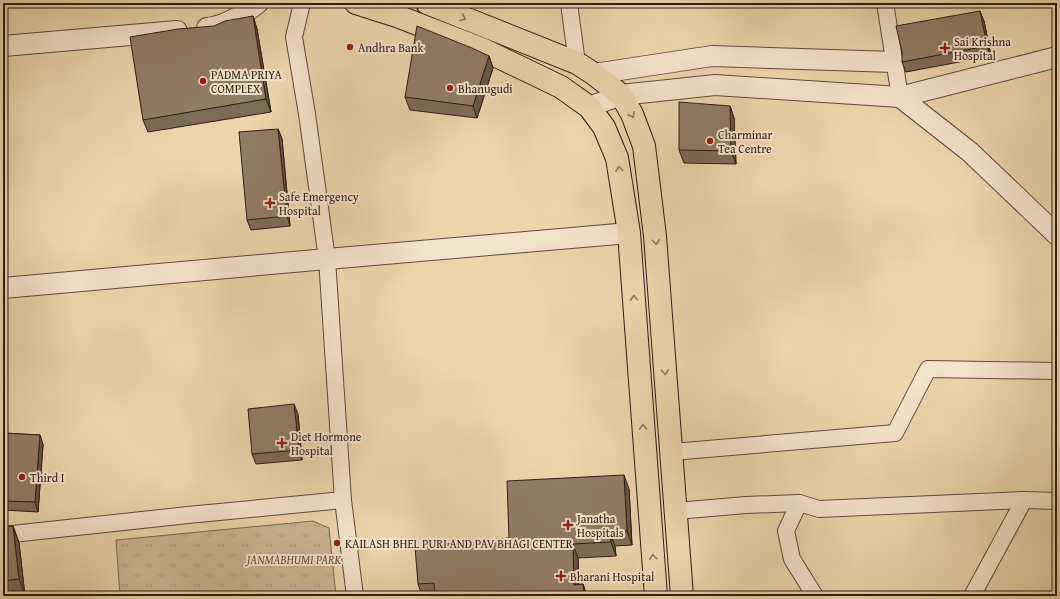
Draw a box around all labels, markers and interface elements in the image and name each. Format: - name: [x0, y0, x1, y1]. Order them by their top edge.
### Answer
- one-way arrow: [460, 13, 467, 21]
- place label: Sai Krishna Hospital: [954, 33, 1011, 64]
- place label: Andhra Bank: [358, 39, 425, 56]
- marker: Andhra Bank: [345, 42, 355, 52]
- marker: Sai Krishna Hospital: [939, 42, 951, 54]
- place label: PADMA PRIYA COMPLEX: [211, 66, 282, 97]
- marker: PADMA PRIYA COMPLEX: [198, 76, 208, 86]
- place label: Bhanugudi: [458, 80, 513, 97]
- marker: Bhanugudi: [445, 83, 455, 93]
- one-way arrow: [627, 111, 635, 119]
- place label: Charminar Tea Centre: [718, 126, 772, 157]
- marker: Charminar Tea Centre: [705, 136, 715, 146]
- one-way arrow: [615, 166, 624, 172]
- place label: Safe Emergency Hospital: [279, 188, 359, 219]
- marker: Safe Emergency Hospital: [264, 197, 276, 209]
- one-way arrow: [651, 239, 660, 245]
- one-way arrow: [629, 295, 638, 301]
- one-way arrow: [661, 369, 670, 375]
- one-way arrow: [639, 424, 648, 431]
- place label: Diet Hormone Hospital: [291, 428, 362, 459]
- marker: Diet Hormone Hospital: [276, 437, 288, 449]
- place label: Third I: [30, 469, 65, 486]
- marker: Third I: [17, 472, 27, 482]
- place label: Janatha Hospitals: [575, 510, 624, 541]
- marker: Janatha Hospitals: [562, 519, 574, 531]
- place label: KAILASH BHEL PURI AND PAV BHAGI CENTER: [345, 535, 573, 552]
- marker: KAILASH BHEL PURI AND PAV BHAGI CENTER: [332, 538, 342, 548]
- park label: JANMABHUMI PARK: [245, 551, 341, 568]
- one-way arrow: [649, 554, 658, 560]
- place label: Bharani Hospital: [570, 568, 655, 585]
- marker: Bharani Hospital: [555, 570, 567, 582]

